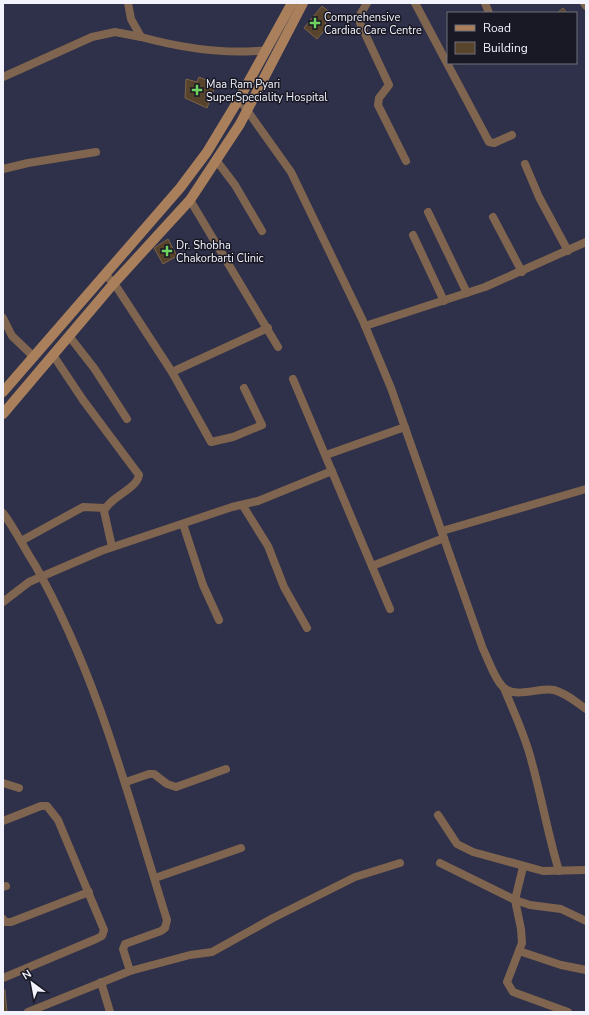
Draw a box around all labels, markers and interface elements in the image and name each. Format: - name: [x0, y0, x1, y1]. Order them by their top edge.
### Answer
- place label: Comprehensive Cardiac Care Centre: [324, 10, 422, 38]
- legend: [447, 12, 577, 64]
- marker: Comprehensive Cardiac Care Centre: [309, 17, 321, 29]
- text: Road: [483, 20, 511, 36]
- text: Building: [483, 40, 528, 56]
- place label: Maa Ram Pyari SuperSpeciality Hospital: [206, 77, 328, 105]
- marker: Maa Ram Pyari SuperSpeciality Hospital: [191, 84, 203, 96]
- place label: Dr. Shobha Chakorbarti Clinic: [176, 238, 264, 266]
- marker: Dr. Shobha Chakorbarti Clinic: [161, 245, 173, 257]
- north arrow: [12, 963, 52, 1003]
- text: N: [19, 966, 34, 983]

